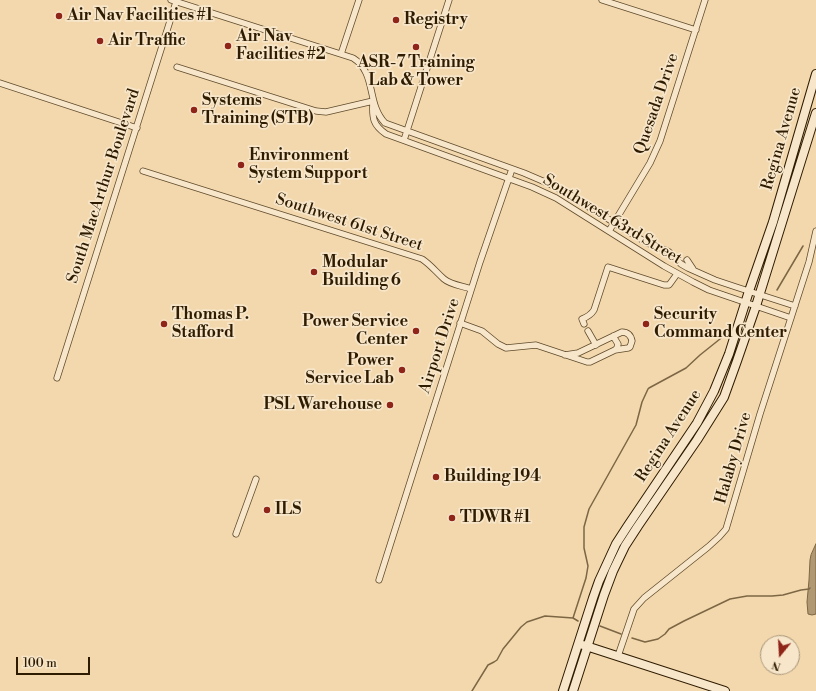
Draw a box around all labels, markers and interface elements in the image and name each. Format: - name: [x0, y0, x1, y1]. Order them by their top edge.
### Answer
- place label: Air Nav Facilities #1: [67, 6, 213, 26]
- place label: Registry: [404, 10, 468, 30]
- marker: Air Nav Facilities #1: [54, 11, 64, 21]
- marker: Registry: [391, 15, 401, 25]
- place label: Air Nav Facilities #2: [236, 27, 326, 65]
- place label: Air Traffic: [108, 31, 186, 51]
- marker: Air Traffic: [95, 36, 105, 46]
- marker: Air Nav Facilities #2: [223, 41, 233, 51]
- marker: ASR-7 Training Lab & Tower: [411, 42, 421, 52]
- street label: Quesada Drive: [631, 51, 683, 157]
- place label: ASR-7 Training Lab & Tower: [357, 53, 475, 91]
- street label: Regina Avenue: [758, 85, 806, 193]
- street label: South MacArthur Boulevard: [63, 86, 145, 286]
- place label: Systems Training (STB): [202, 91, 313, 129]
- marker: Systems Training (STB): [189, 105, 199, 115]
- place label: Environment System Support: [249, 146, 367, 184]
- marker: Environment System Support: [236, 160, 246, 170]
- street label: Southwest 63rd Street: [539, 171, 685, 269]
- street label: Southwest 61st Street: [273, 190, 425, 256]
- place label: Modular Building 6: [322, 253, 401, 291]
- marker: Modular Building 6: [309, 267, 319, 277]
- street label: Airport Drive: [416, 296, 464, 396]
- place label: Thomas P. Stafford: [172, 305, 249, 343]
- place label: Security Command Center: [654, 305, 787, 343]
- place label: Power Service Center: [302, 312, 408, 350]
- marker: Thomas P. Stafford: [159, 319, 169, 329]
- marker: Security Command Center: [641, 319, 651, 329]
- marker: Power Service Center: [411, 326, 421, 336]
- place label: Power Service Lab: [306, 351, 394, 389]
- marker: Power Service Lab: [397, 365, 407, 375]
- street label: Regina Avenue: [632, 386, 706, 486]
- place label: PSL Warehouse: [263, 395, 382, 415]
- marker: PSL Warehouse: [385, 400, 395, 410]
- street label: Halaby Drive: [712, 410, 756, 506]
- place label: Building 194: [444, 467, 541, 487]
- marker: Building 194: [431, 472, 441, 482]
- place label: ILS: [275, 500, 301, 520]
- marker: ILS: [262, 505, 272, 515]
- place label: TDWR #1: [460, 508, 531, 528]
- marker: TDWR #1: [447, 513, 457, 523]
- north arrow: [760, 635, 800, 675]
- scale bar: [18, 649, 92, 675]
- text: 100 m: [23, 656, 57, 671]
- text: N: [770, 657, 783, 673]

